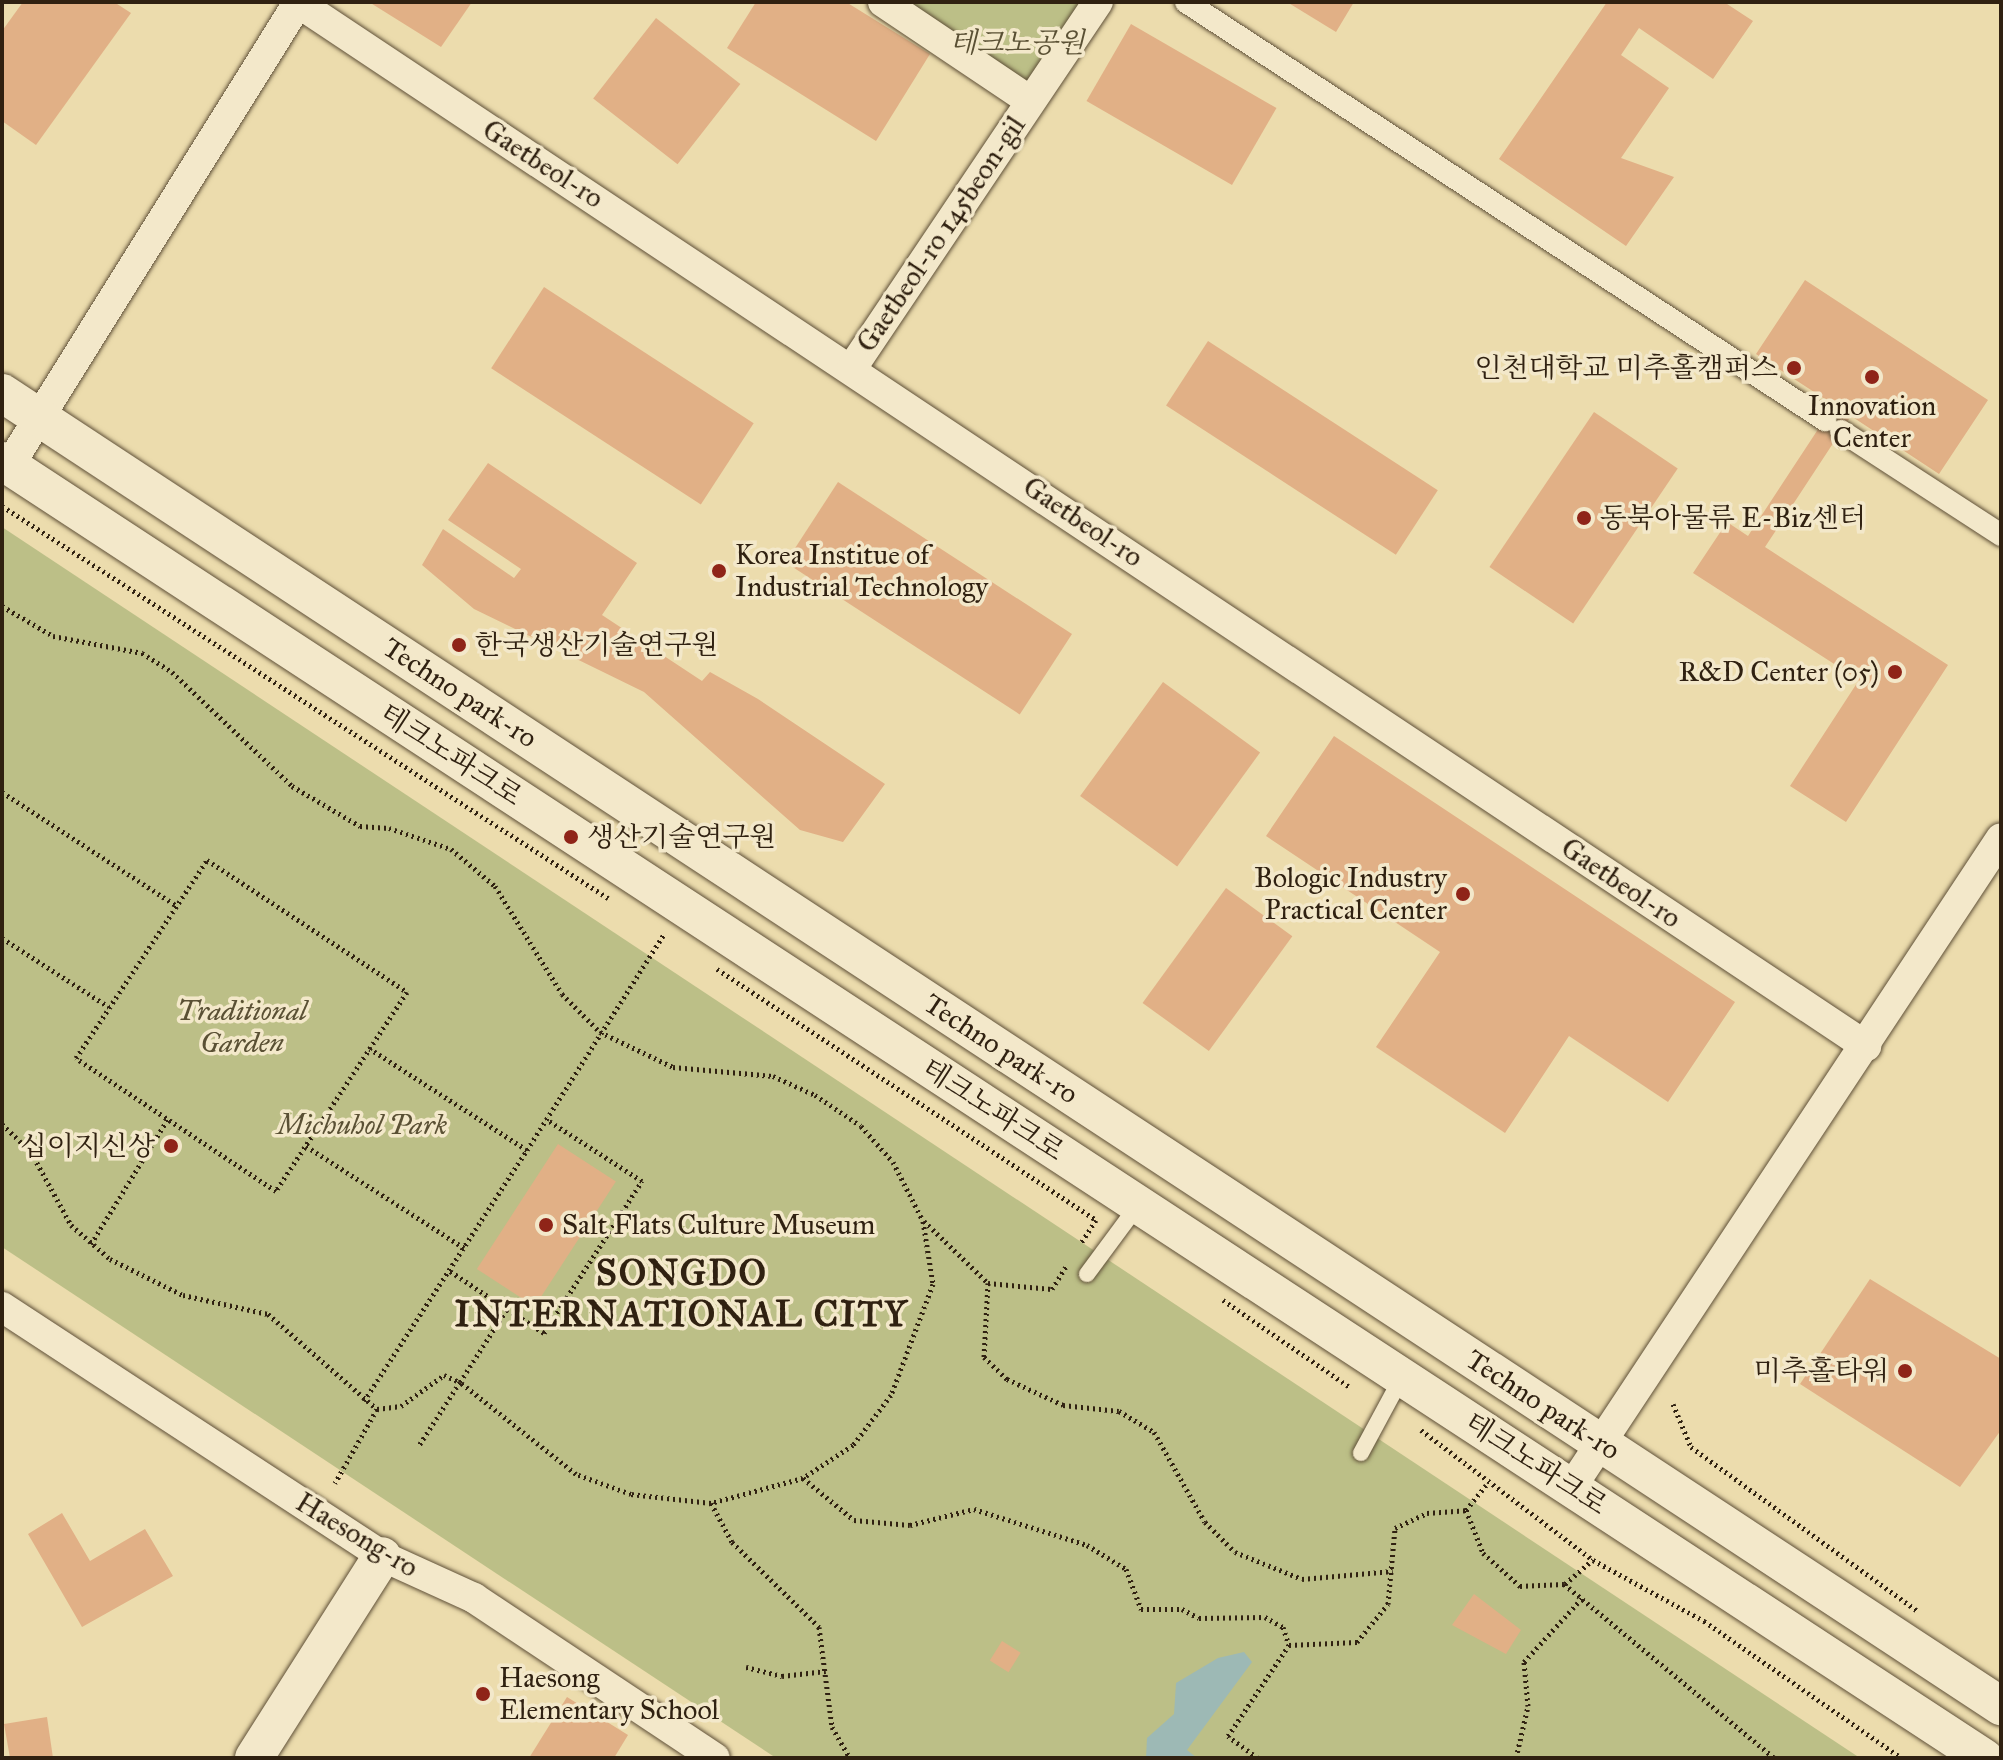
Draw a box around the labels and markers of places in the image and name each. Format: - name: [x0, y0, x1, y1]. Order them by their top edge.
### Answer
- place label: 인천대학교 미추홀캠퍼스: [1474, 351, 1778, 385]
- marker: 인천대학교 미추홀캠퍼스: [1785, 359, 1803, 377]
- marker: Innovation Center: [1863, 368, 1881, 386]
- place label: Innovation Center: [1808, 389, 1936, 455]
- place label: 동북아물류 E-Biz센터: [1600, 501, 1866, 535]
- marker: 동북아물류 E-Biz센터: [1575, 509, 1593, 527]
- place label: Korea Institue of Industrial Technology: [735, 538, 988, 604]
- marker: Korea Institue of Industrial Technology: [710, 562, 728, 580]
- place label: 한국생산기술연구원: [475, 628, 718, 662]
- marker: 한국생산기술연구원: [450, 636, 468, 654]
- place label: R&D Center (05): [1679, 655, 1879, 689]
- marker: R&D Center (05): [1886, 663, 1904, 681]
- place label: 생산기술연구원: [587, 820, 776, 854]
- marker: 생산기술연구원: [562, 828, 580, 846]
- place label: Bologic Industry Practical Center: [1254, 861, 1447, 927]
- marker: Bologic Industry Practical Center: [1454, 885, 1472, 903]
- place label: 십이지신상: [20, 1129, 155, 1163]
- marker: 십이지신상: [162, 1137, 180, 1155]
- place label: Salt Flats Culture Museum: [562, 1208, 875, 1242]
- marker: Salt Flats Culture Museum: [537, 1216, 555, 1234]
- place label: 미추홀타워: [1754, 1354, 1889, 1388]
- marker: 미추홀타워: [1896, 1362, 1914, 1380]
- place label: Haesong Elementary School: [499, 1661, 719, 1727]
- marker: Haesong Elementary School: [474, 1685, 492, 1703]

